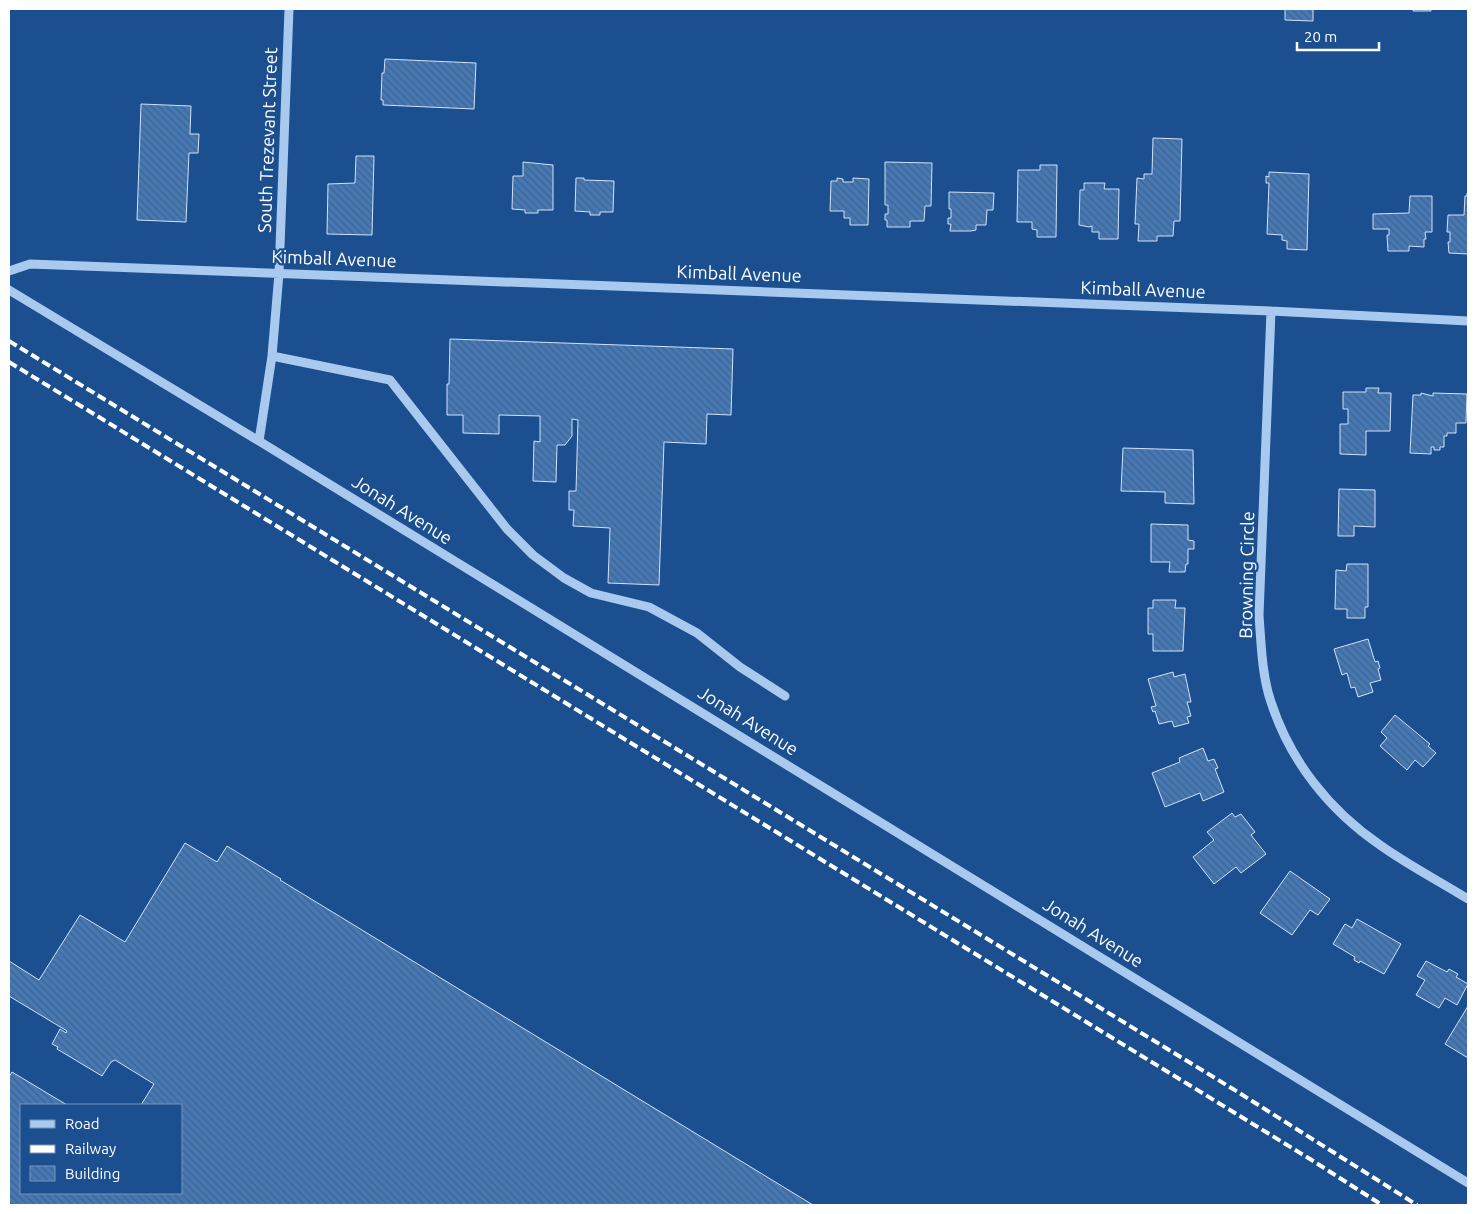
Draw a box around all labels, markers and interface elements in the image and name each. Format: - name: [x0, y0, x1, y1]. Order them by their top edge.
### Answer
- scale bar: [1297, 20, 1380, 52]
- text: 20 m: [1304, 28, 1337, 45]
- street label: South Trezevant Street: [254, 47, 280, 233]
- street label: Kimball Avenue: [271, 246, 397, 270]
- street label: Kimball Avenue: [676, 261, 802, 285]
- street label: Kimball Avenue: [1080, 277, 1206, 301]
- street label: Jonah Avenue: [349, 470, 456, 548]
- street label: Browning Circle: [1235, 511, 1257, 639]
- street label: Jonah Avenue: [695, 681, 802, 759]
- street label: Jonah Avenue: [1040, 893, 1147, 971]
- legend: [20, 1104, 182, 1194]
- text: Road: [65, 1115, 100, 1132]
- text: Railway: [65, 1140, 116, 1157]
- text: Building: [65, 1165, 120, 1182]

